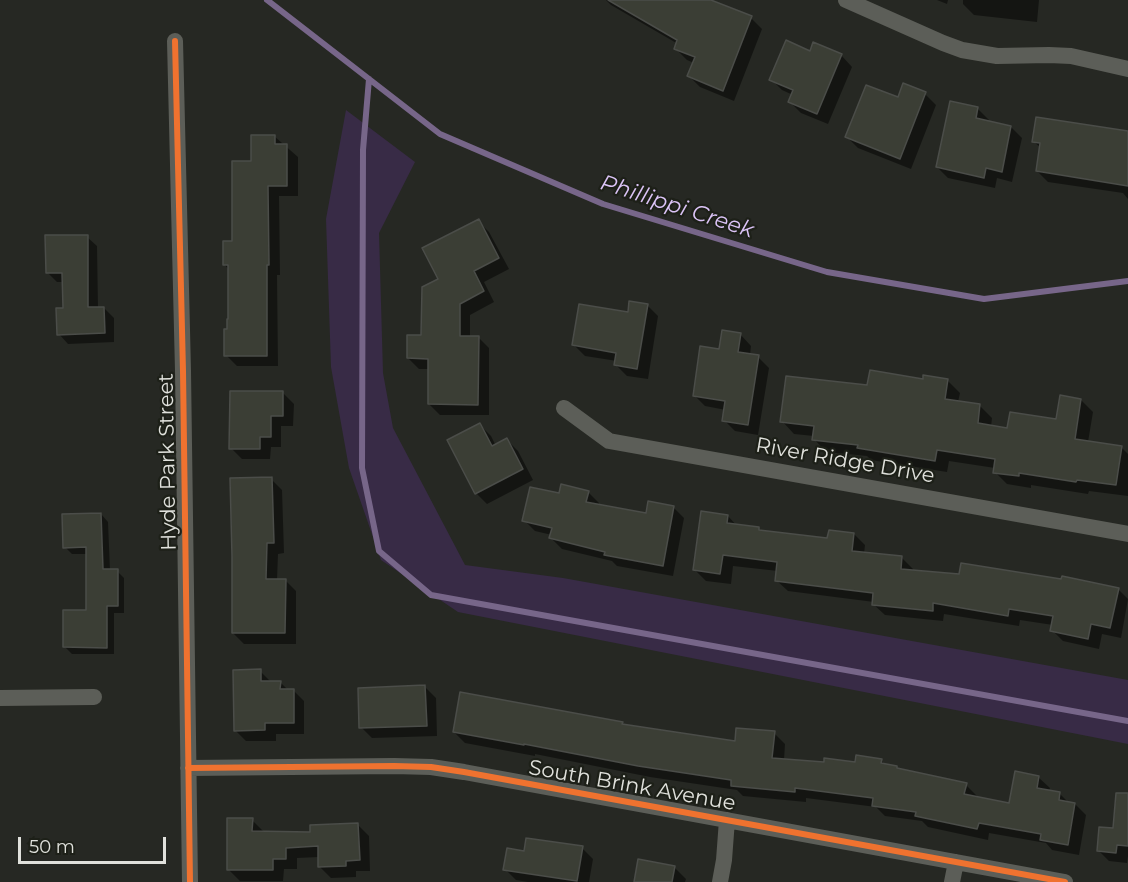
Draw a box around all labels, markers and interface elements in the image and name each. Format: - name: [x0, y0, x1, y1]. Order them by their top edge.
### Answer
- water label: Phillippi Creek: [597, 170, 757, 244]
- street label: Hyde Park Street: [154, 373, 182, 551]
- street label: River Ridge Drive: [754, 433, 936, 489]
- street label: South Brink Avenue: [527, 755, 737, 817]
- scale bar: [21, 825, 170, 863]
- text: 50 m: [29, 836, 75, 858]

